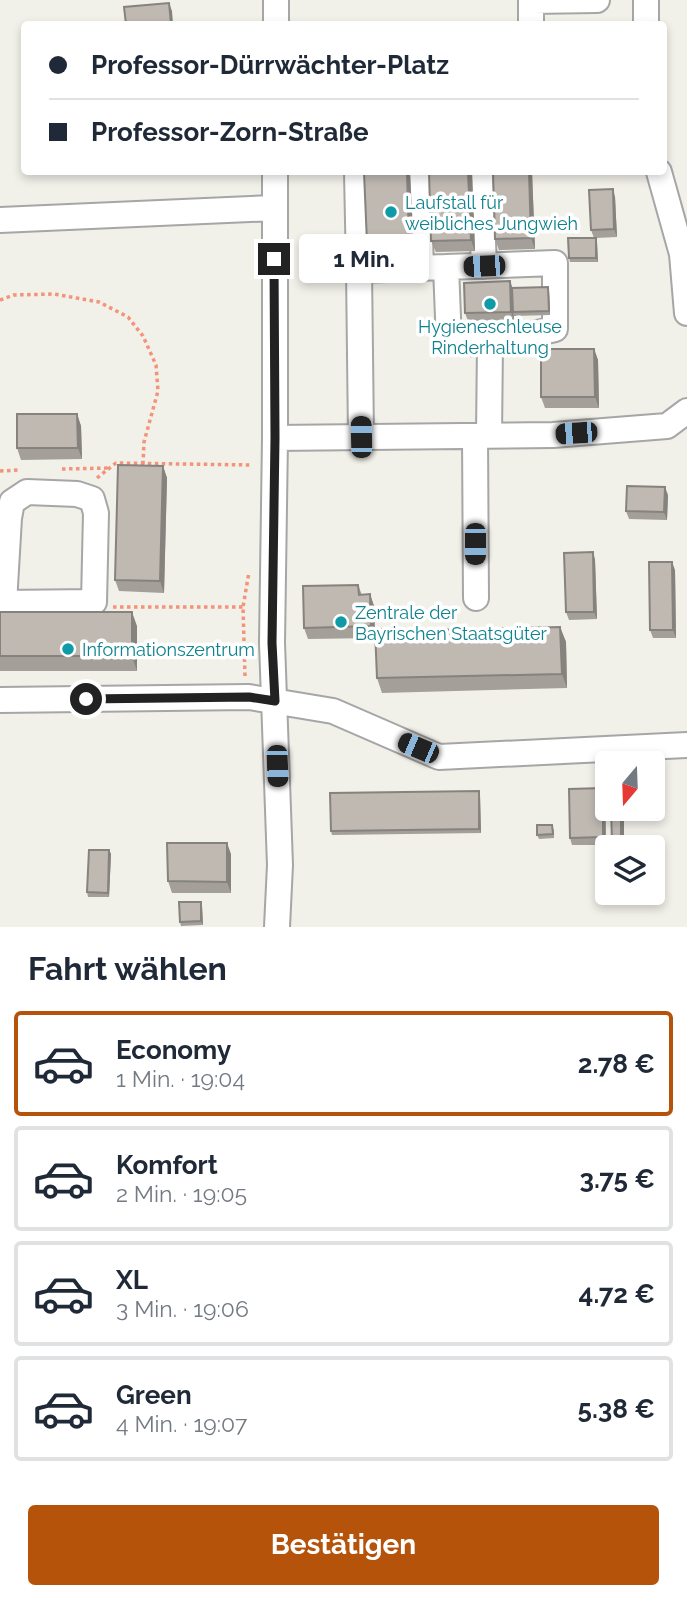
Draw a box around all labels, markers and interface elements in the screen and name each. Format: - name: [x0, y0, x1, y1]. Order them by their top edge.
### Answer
- text: Professor-Dürrwächter-Platz: [91, 50, 449, 80]
- text: Professor-Zorn-Straße: [91, 117, 369, 147]
- place label: Laufstall für weibliches Jungwieh: [405, 192, 578, 234]
- marker: Laufstall für weibliches Jungwieh: [383, 204, 399, 220]
- callout: 1 Min.: [298, 234, 428, 284]
- route end: [258, 243, 290, 275]
- text: 1 Min.: [333, 245, 395, 272]
- car: [463, 255, 506, 277]
- marker: Hygieneschleuse Rinderhaltung: [482, 296, 498, 312]
- place label: Hygieneschleuse Rinderhaltung: [418, 316, 562, 358]
- car: [351, 416, 372, 458]
- car: [555, 421, 598, 445]
- car: [465, 523, 486, 565]
- place label: Zentrale der Bayrischen Staatsgüter: [355, 602, 548, 644]
- marker: Zentrale der Bayrischen Staatsgüter: [333, 614, 349, 630]
- place label: Informationszentrum: [82, 639, 255, 660]
- marker: Informationszentrum: [60, 641, 76, 657]
- route start: [70, 683, 102, 715]
- car: [395, 730, 442, 766]
- car: [266, 745, 289, 787]
- north arrow: [595, 751, 665, 821]
- map controls: [595, 751, 665, 905]
- button: layers: [595, 835, 665, 905]
- text: Fahrt wählen: [28, 950, 227, 987]
- icon: car: [32, 1032, 95, 1095]
- text: Economy: [116, 1035, 231, 1065]
- text: 2.78 €: [578, 1049, 655, 1079]
- text: 1 Min. · 19:04: [116, 1065, 245, 1092]
- icon: car: [32, 1147, 95, 1210]
- text: Komfort: [116, 1150, 218, 1180]
- text: 3.75 €: [580, 1164, 655, 1194]
- text: 2 Min. · 19:05: [116, 1180, 247, 1207]
- icon: car: [32, 1262, 95, 1325]
- text: XL: [116, 1265, 148, 1295]
- text: 4.72 €: [579, 1279, 655, 1309]
- text: 3 Min. · 19:06: [116, 1295, 249, 1322]
- icon: car: [32, 1377, 95, 1440]
- text: Green: [116, 1380, 192, 1410]
- text: 5.38 €: [578, 1394, 655, 1424]
- text: 4 Min. · 19:07: [116, 1410, 247, 1437]
- button: Bestätigen: [28, 1505, 659, 1585]

